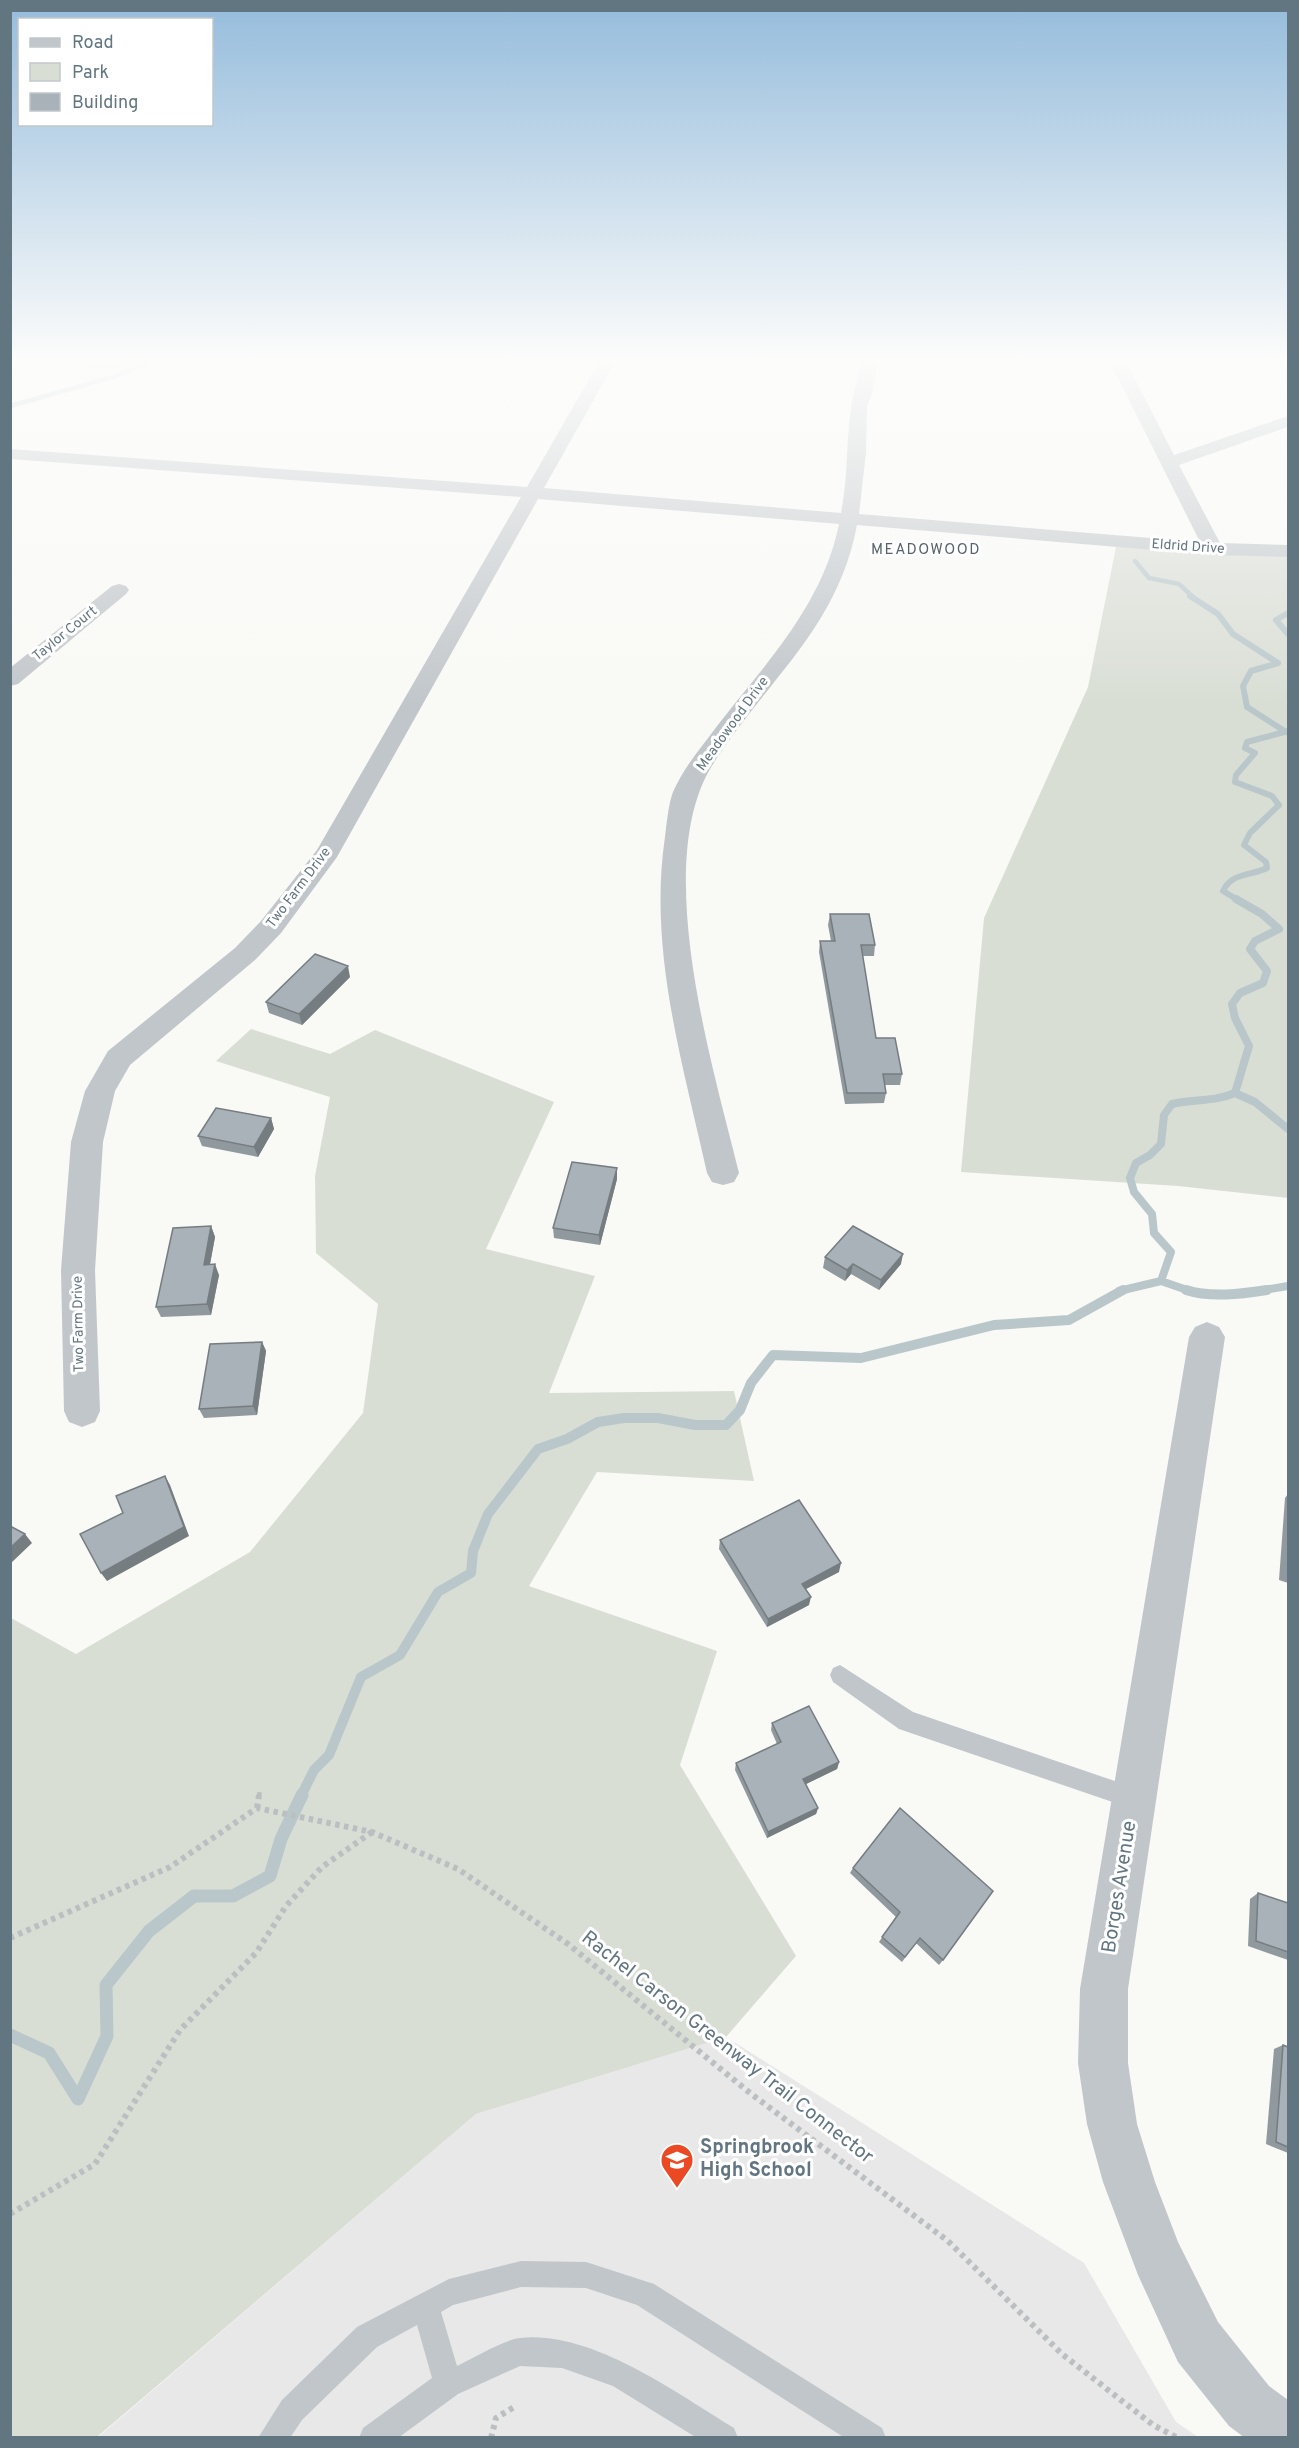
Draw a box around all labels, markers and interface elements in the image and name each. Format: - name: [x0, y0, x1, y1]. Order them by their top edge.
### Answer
- legend: [18, 18, 213, 126]
- text: Road: [72, 32, 114, 55]
- text: Park: [72, 62, 109, 85]
- text: Building: [72, 92, 138, 115]
- street label: Eldrid Drive: [1151, 536, 1225, 558]
- district label: MEADOWOOD: [871, 541, 981, 560]
- street label: Taylor Court: [29, 603, 101, 665]
- street label: Meadowood Drive: [693, 674, 773, 774]
- street label: Two Farm Drive: [263, 844, 335, 932]
- street label: Two Farm Drive: [70, 1276, 88, 1372]
- street label: Borges Avenue: [1097, 1819, 1143, 1955]
- street label: Rachel Carson Greenway Trail Connector: [576, 1926, 879, 2170]
- place label: Springbrook High School: [700, 2135, 814, 2184]
- school or university icon: Springbrook High School: [659, 2142, 695, 2189]

